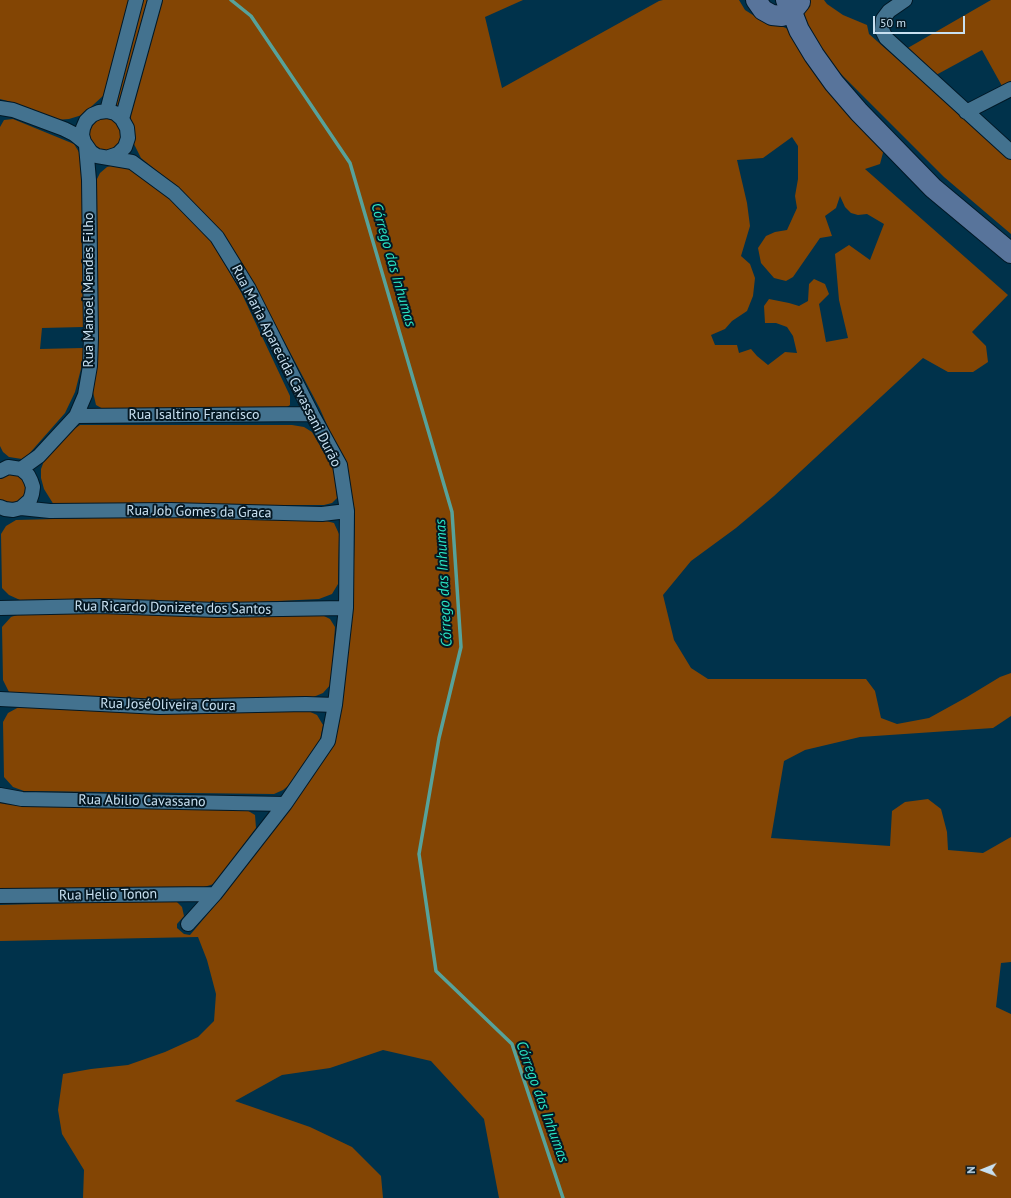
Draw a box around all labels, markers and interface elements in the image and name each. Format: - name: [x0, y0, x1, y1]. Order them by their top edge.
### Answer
- scale bar: [875, 8, 967, 34]
- text: 50 m: [880, 15, 906, 30]
- water label: Córrego das Inhumas: [367, 201, 419, 329]
- street label: Rua Manoel Mendes Filho: [81, 213, 97, 367]
- street label: Rua Maria Aparecida Cavassani Durão: [228, 262, 344, 470]
- street label: Rua Isaltino Francisco: [129, 407, 259, 423]
- street label: Rua Job Gomes da Graca: [126, 502, 272, 522]
- water label: Córrego das Inhumas: [432, 519, 456, 647]
- street label: Rua Ricardo Donizete dos Santos: [75, 598, 271, 618]
- street label: Rua JoséOliveira Coura: [100, 695, 236, 715]
- street label: Rua Abilio Cavassano: [78, 791, 206, 811]
- street label: Rua Helio Tonon: [59, 886, 157, 904]
- water label: Córrego das Inhumas: [512, 1039, 572, 1165]
- north arrow: [963, 1150, 1003, 1190]
- text: N: [964, 1166, 978, 1174]

